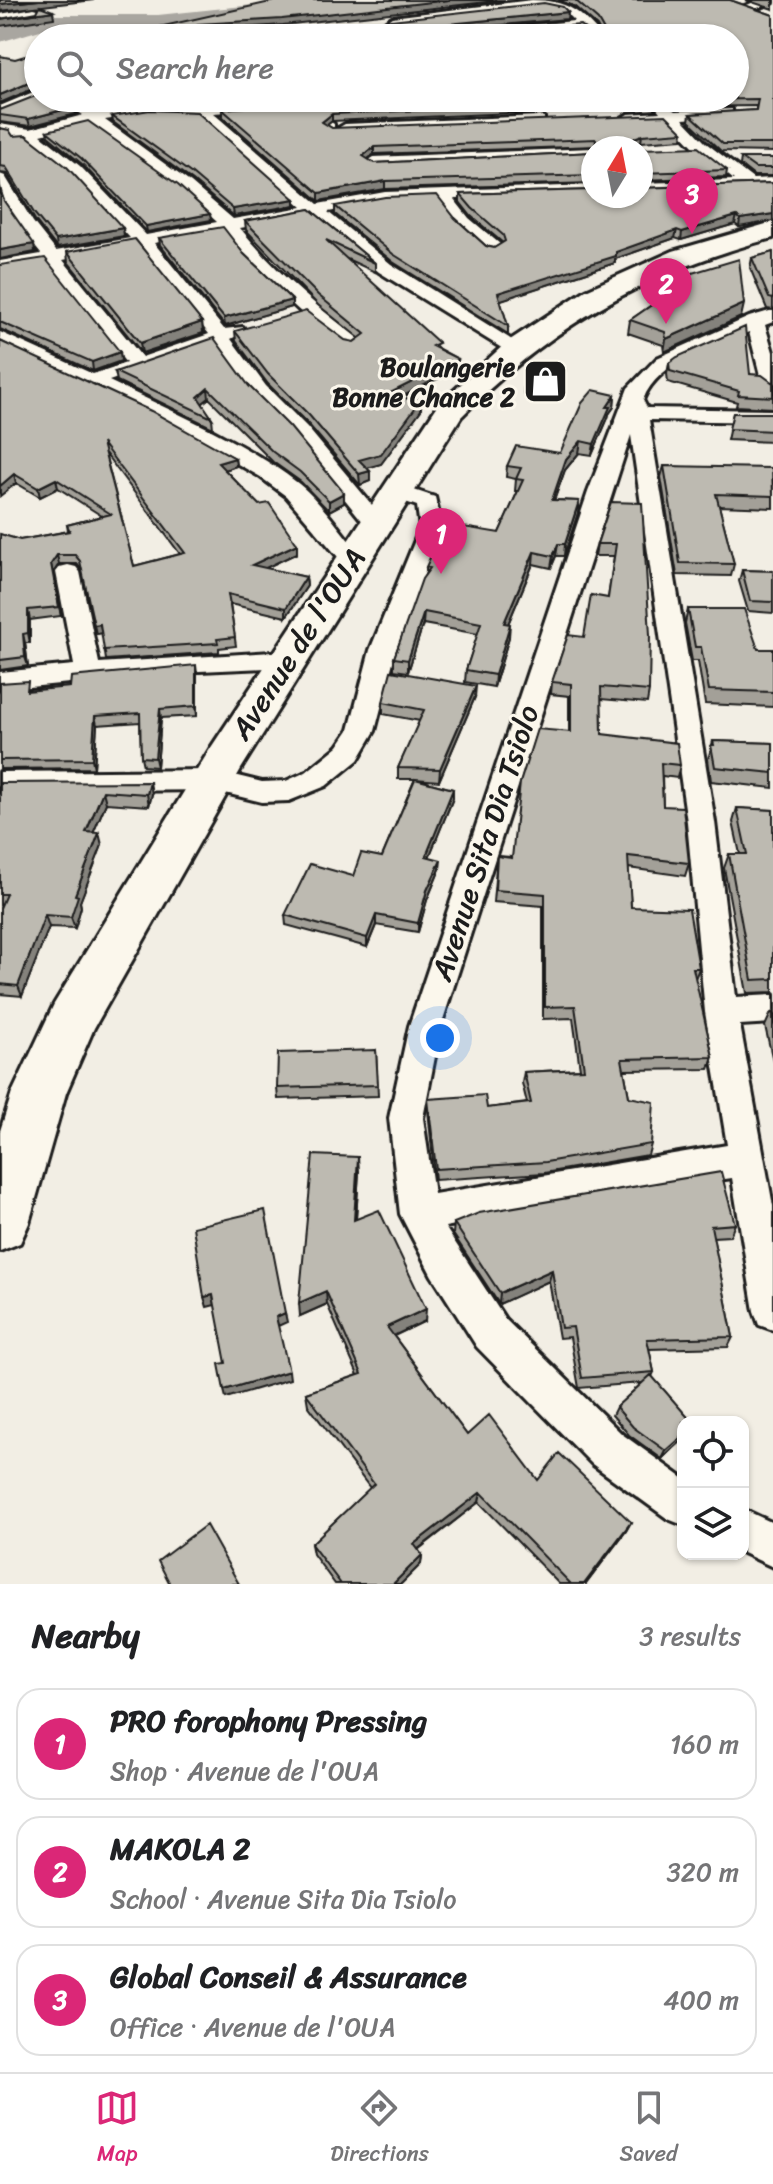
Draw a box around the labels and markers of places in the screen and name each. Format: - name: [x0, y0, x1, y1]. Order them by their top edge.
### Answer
- pin: 3: [666, 168, 718, 234]
- pin: 2: [640, 258, 692, 324]
- place label: Boulangerie Bonne Chance 2: [332, 344, 515, 420]
- shop icon: Boulangerie Bonne Chance 2: [522, 358, 570, 406]
- pin: 1: [415, 508, 467, 574]

